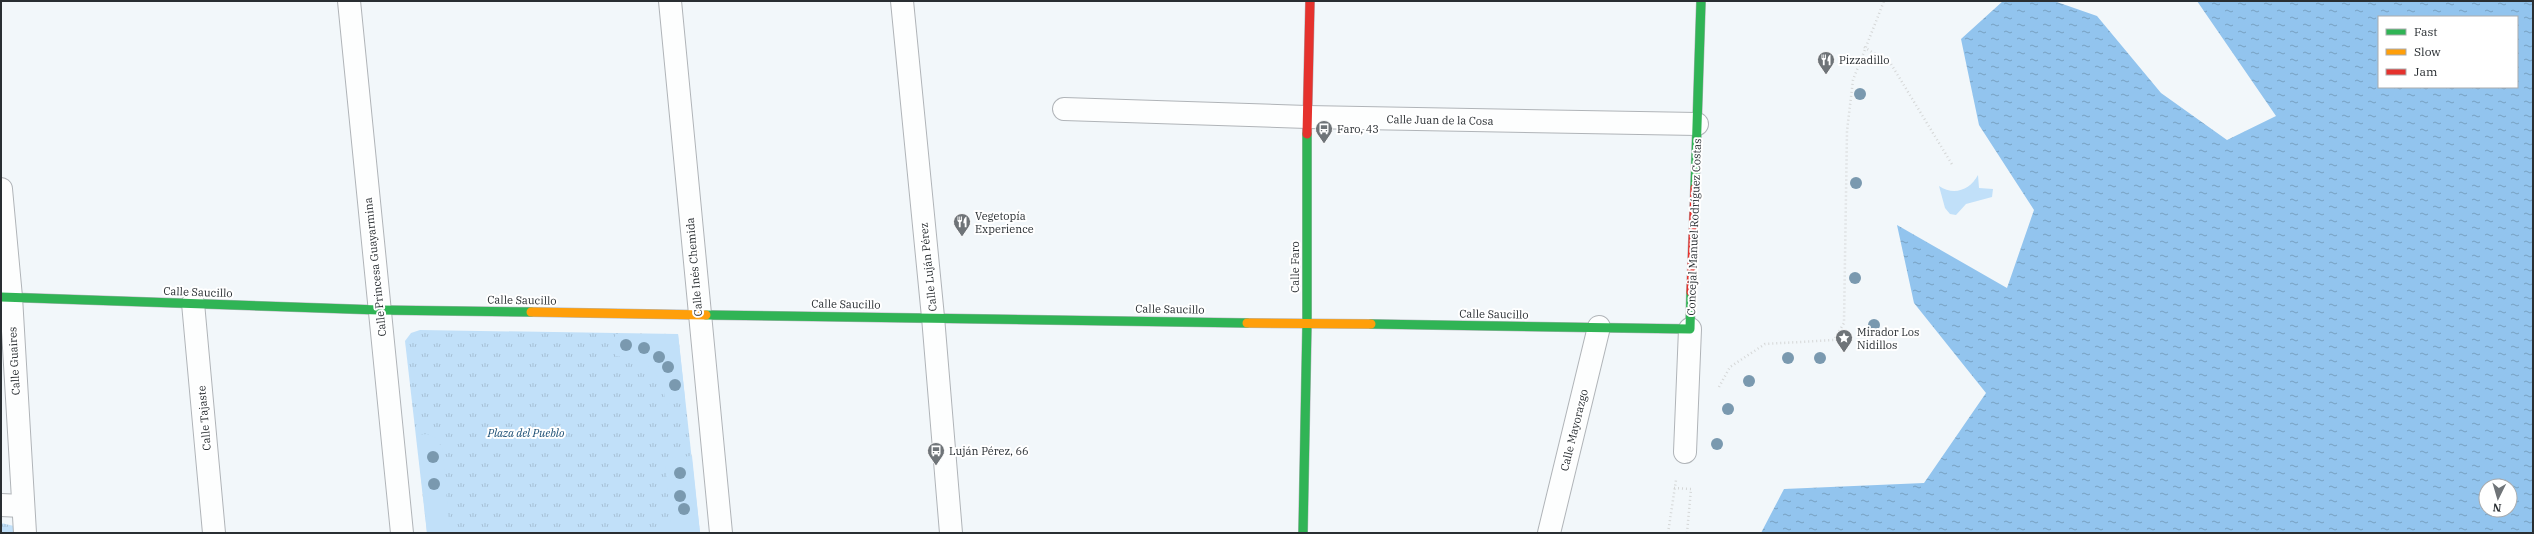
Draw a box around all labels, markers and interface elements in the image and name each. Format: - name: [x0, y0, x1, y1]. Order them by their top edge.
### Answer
- legend: [2378, 16, 2518, 88]
- text: Fast: [2414, 24, 2438, 39]
- text: Slow: [2414, 44, 2441, 59]
- restaurant icon: Pizzadillo: [1816, 50, 1836, 75]
- place label: Pizzadillo: [1839, 53, 1889, 67]
- text: Jam: [2414, 64, 2438, 79]
- street label: Calle Juan de la Cosa: [1386, 112, 1494, 128]
- bus stop icon: Faro, 43: [1314, 119, 1334, 144]
- place label: Faro, 43: [1337, 122, 1379, 136]
- street label: Concejal Manuel Rodríguez Costas: [1684, 138, 1704, 316]
- street label: Calle Princesa Guayarmina: [361, 197, 389, 337]
- place label: Vegetopía Experience: [975, 209, 1034, 236]
- restaurant icon: Vegetopía Experience: [952, 212, 972, 237]
- street label: Calle Inés Chemida: [683, 217, 705, 317]
- street label: Calle Luján Pérez: [916, 222, 940, 312]
- street label: Calle Faro: [1288, 241, 1302, 293]
- street label: Calle Saucillo: [163, 284, 233, 300]
- street label: Calle Saucillo: [487, 292, 557, 308]
- street label: Calle Saucillo: [811, 296, 881, 312]
- street label: Calle Saucillo: [1135, 301, 1205, 317]
- street label: Calle Saucillo: [1459, 306, 1529, 322]
- place label: Mirador Los Nidillos: [1857, 325, 1919, 352]
- street label: Calle Guaires: [5, 326, 23, 396]
- place icon: Mirador Los Nidillos: [1834, 328, 1854, 353]
- street label: Calle Tajaste: [194, 385, 214, 451]
- street label: Calle Mayorazgo: [1557, 387, 1591, 473]
- park label: Plaza del Pueblo: [487, 426, 565, 440]
- bus stop icon: Luján Pérez, 66: [926, 441, 946, 466]
- place label: Luján Pérez, 66: [949, 444, 1029, 458]
- north arrow: [2478, 478, 2518, 518]
- text: N: [2492, 501, 2502, 515]

